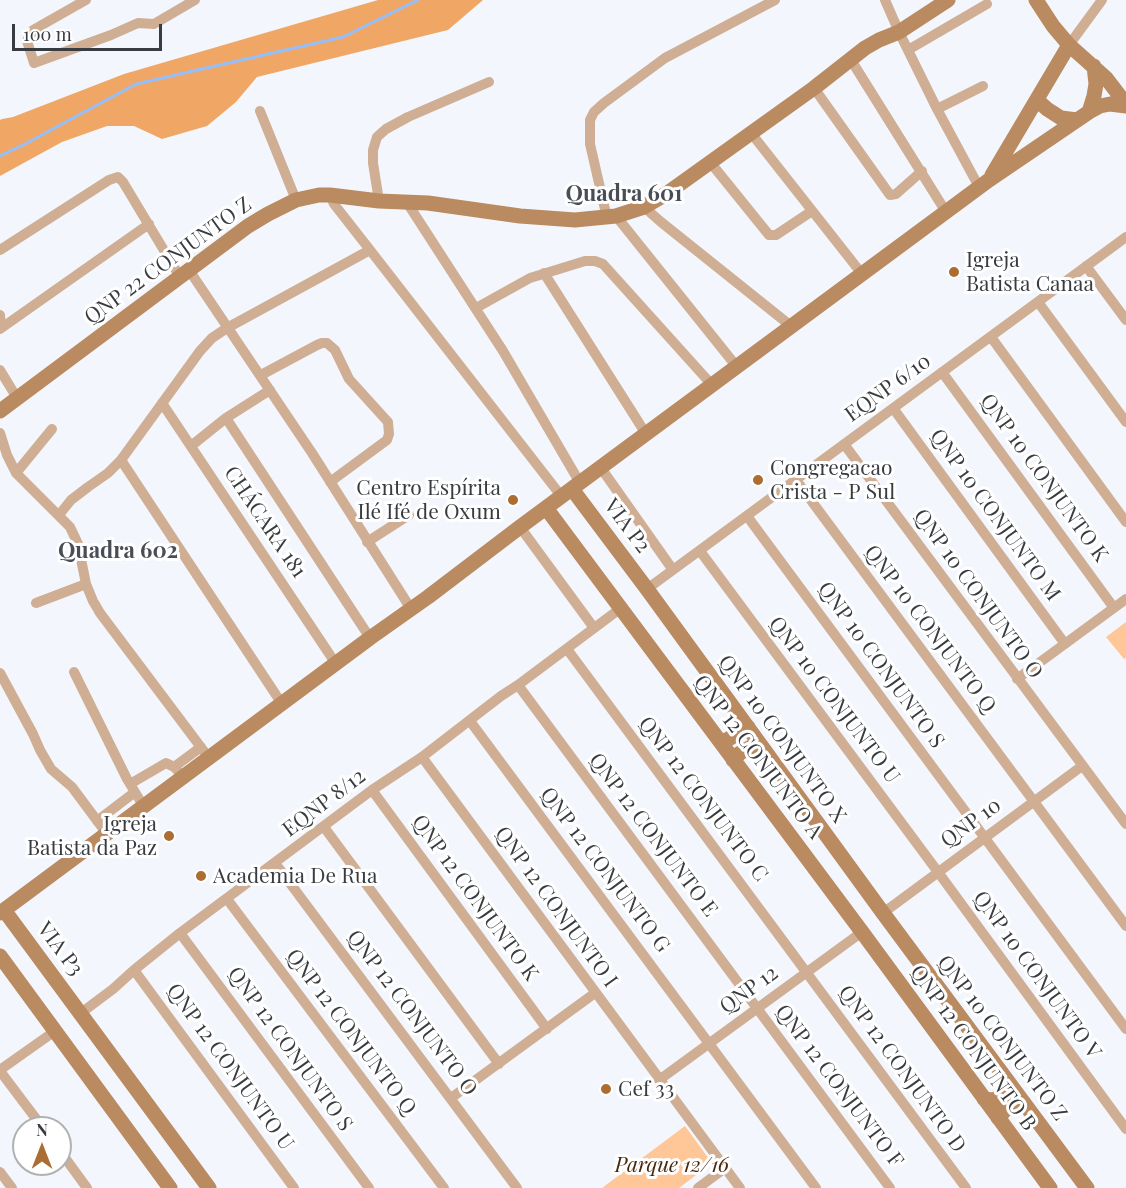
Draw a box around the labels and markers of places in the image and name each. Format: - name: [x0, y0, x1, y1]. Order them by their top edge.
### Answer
- place label: Igreja Batista Canaa: [966, 247, 1094, 297]
- marker: Igreja Batista Canaa: [947, 265, 961, 279]
- place label: Congregacao Crista - P Sul: [770, 455, 895, 505]
- marker: Congregacao Crista - P Sul: [751, 473, 765, 487]
- place label: Centro Espírita Ilé Ifé de Oxum: [356, 475, 501, 525]
- marker: Centro Espírita Ilé Ifé de Oxum: [506, 493, 520, 507]
- place label: Igreja Batista da Paz: [27, 811, 157, 861]
- marker: Igreja Batista da Paz: [162, 829, 176, 843]
- place label: Academia De Rua: [213, 863, 378, 889]
- marker: Academia De Rua: [194, 869, 208, 883]
- place label: Cef 33: [618, 1076, 674, 1102]
- marker: Cef 33: [599, 1082, 613, 1096]

